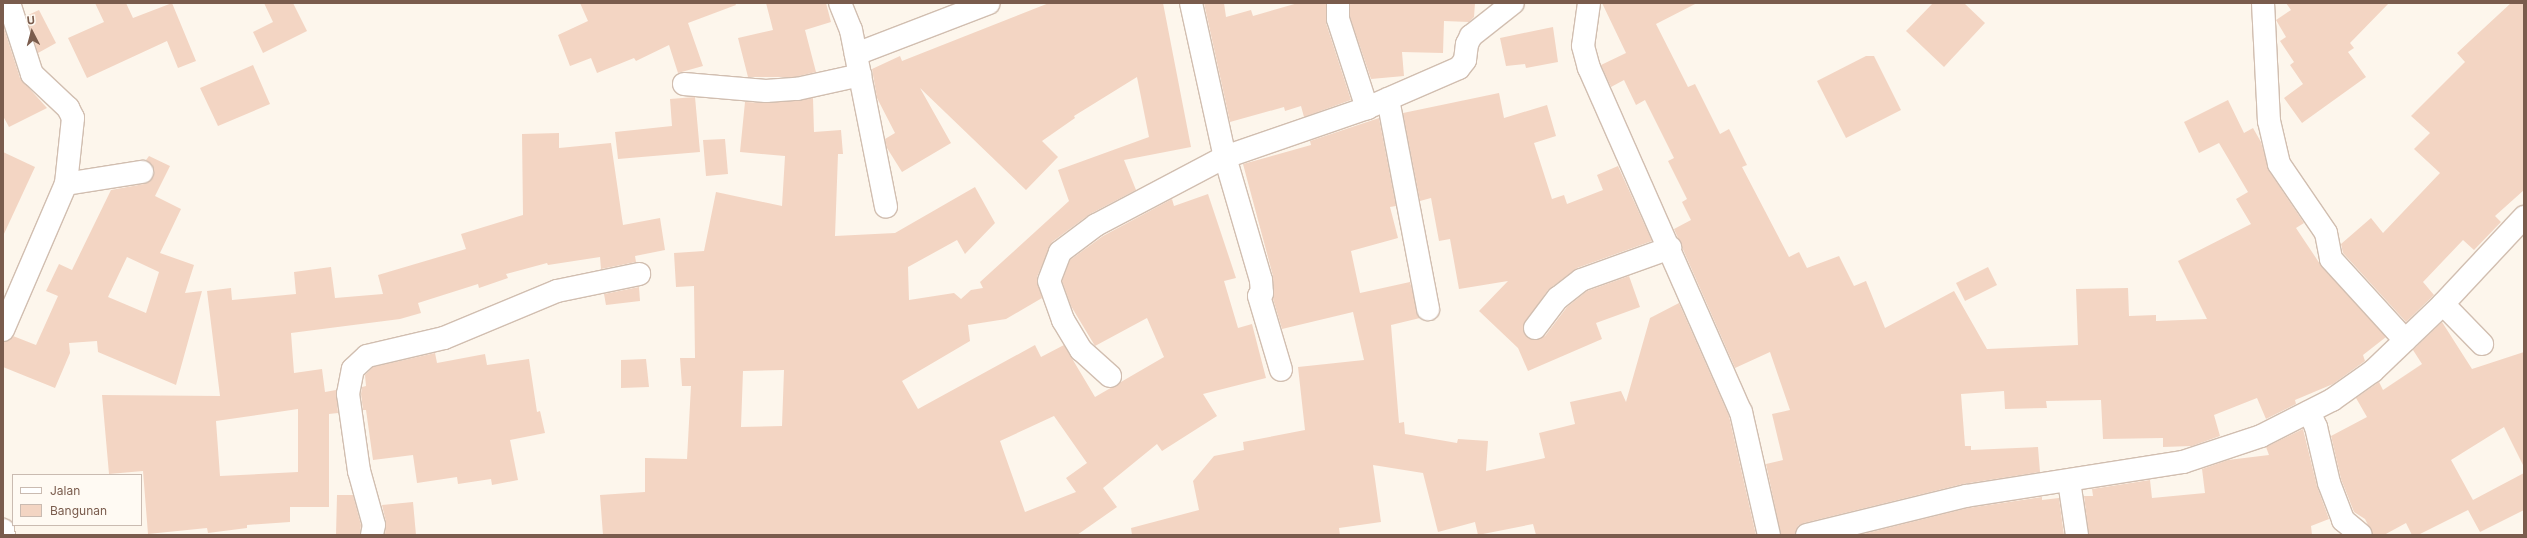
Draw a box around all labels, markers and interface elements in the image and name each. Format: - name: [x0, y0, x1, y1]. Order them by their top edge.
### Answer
- north arrow: [12, 12, 52, 52]
- text: U: [26, 13, 35, 27]
- legend: [12, 474, 142, 526]
- text: Jalan: [50, 483, 80, 498]
- text: Bangunan: [50, 503, 107, 518]

